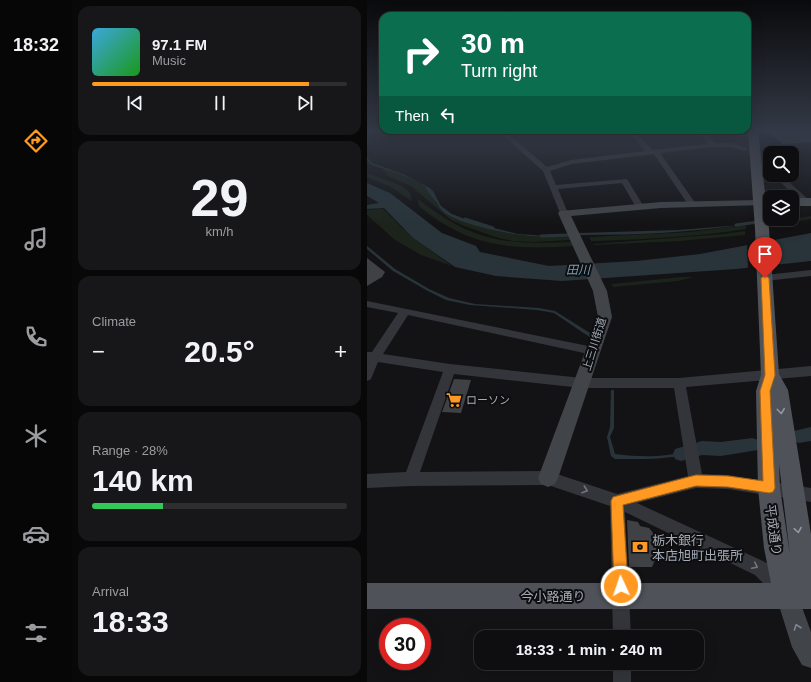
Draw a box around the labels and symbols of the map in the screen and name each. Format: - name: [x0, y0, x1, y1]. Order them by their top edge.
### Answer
- pin: [748, 237, 782, 278]
- water label: 田川: [566, 263, 592, 277]
- street label: 上三川街道: [580, 316, 608, 372]
- supermarket icon: ローソン: [445, 391, 463, 409]
- place label: ローソン: [466, 394, 510, 406]
- one-way arrow: [777, 408, 786, 414]
- one-way arrow: [582, 485, 589, 494]
- street label: 平成通り: [762, 503, 785, 557]
- one-way arrow: [793, 527, 802, 533]
- place label: 栃木銀行 本店旭町出張所: [652, 533, 743, 563]
- bank icon: 栃木銀行 本店旭町出張所: [631, 538, 649, 556]
- one-way arrow: [751, 561, 758, 569]
- position arrow: [600, 565, 642, 607]
- street label: 今小路通り: [520, 589, 586, 604]
- speed limit sign: 30: [379, 618, 431, 670]
- one-way arrow: [794, 623, 802, 630]

